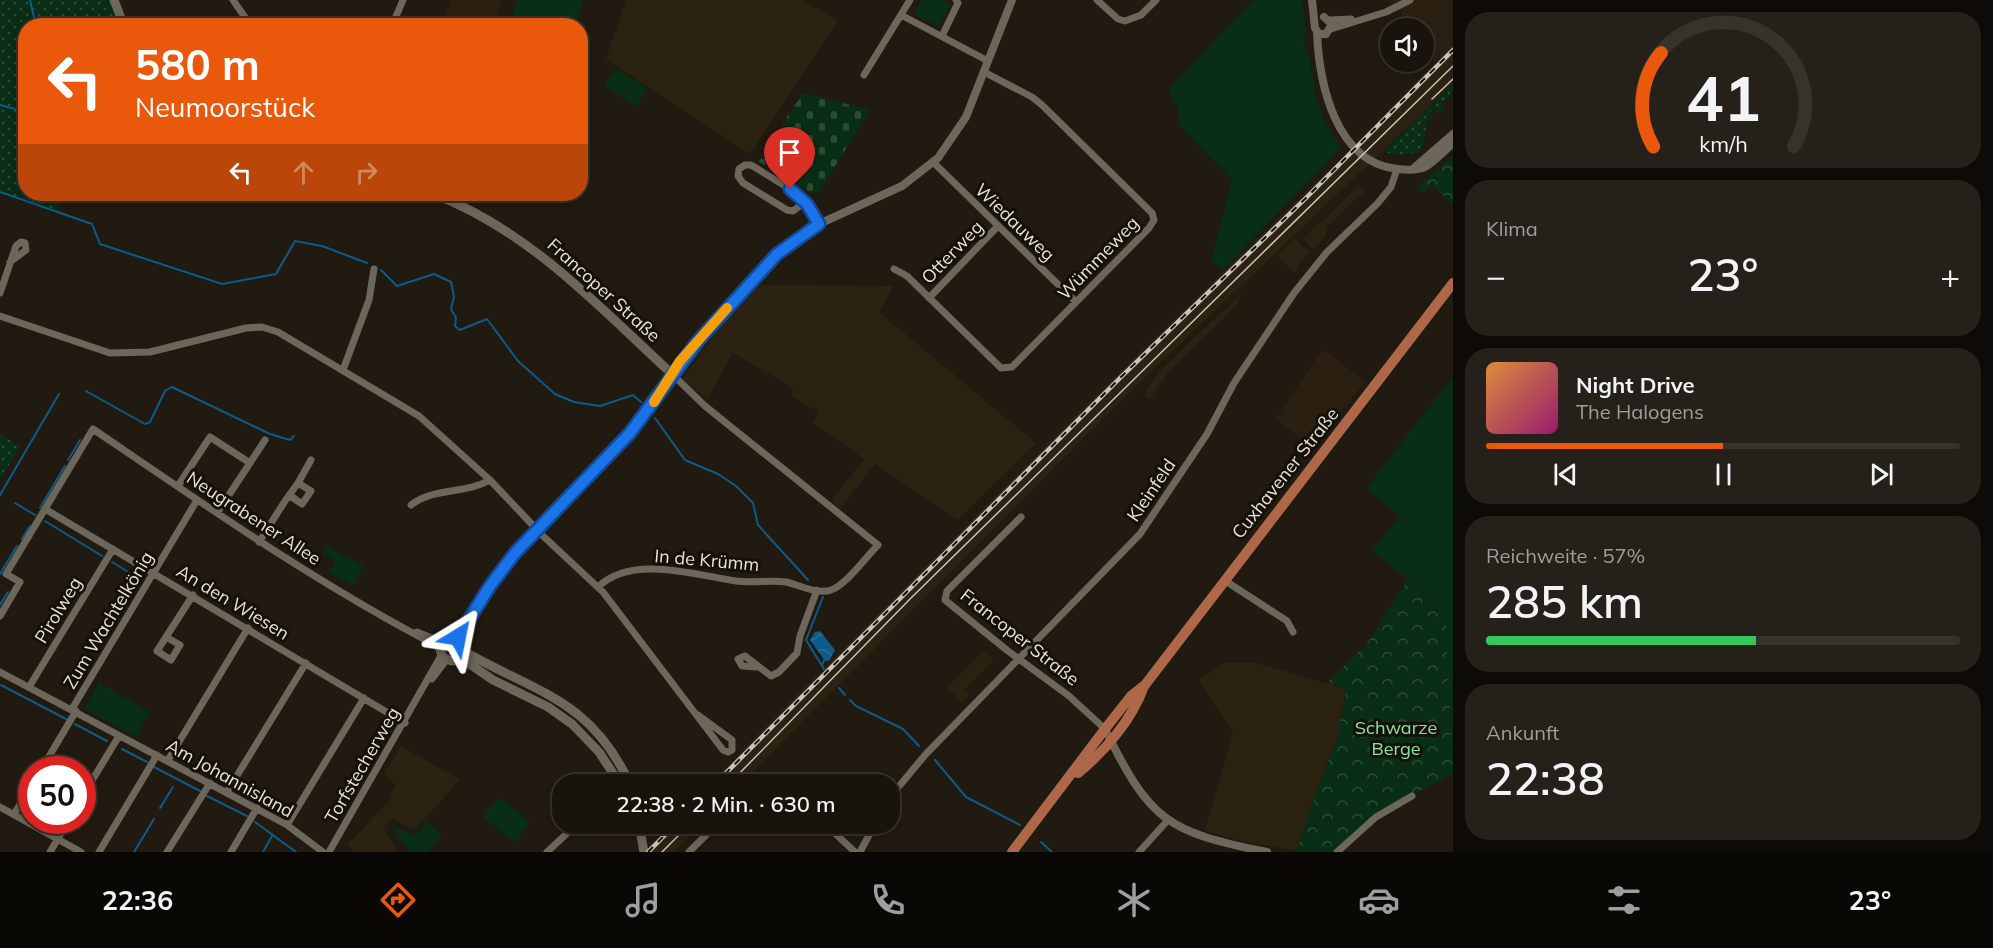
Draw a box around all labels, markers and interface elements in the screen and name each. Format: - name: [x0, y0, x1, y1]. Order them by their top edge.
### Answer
- map controls: [1380, 18, 1434, 72]
- button: sound: [1380, 18, 1434, 72]
- text: 580 m: [135, 38, 260, 91]
- icon: left: [36, 42, 114, 120]
- text: 41: [1686, 58, 1760, 137]
- text: Neumoorstück: [135, 90, 315, 124]
- pin: [764, 127, 815, 189]
- text: km/h: [1699, 130, 1747, 157]
- icon: arrive: [773, 136, 806, 169]
- icon: left: [224, 156, 257, 189]
- icon: ahead: [287, 156, 320, 189]
- icon: right: [350, 156, 383, 189]
- street label: Wiedauweg: [970, 178, 1060, 266]
- street label: Wümmeweg: [1053, 212, 1143, 304]
- street label: Otterweg: [916, 216, 988, 288]
- text: Klima: [1486, 216, 1538, 241]
- street label: Francoper Straße: [543, 233, 665, 347]
- text: 23°: [1688, 246, 1758, 302]
- text: −: [1486, 255, 1506, 296]
- text: +: [1940, 255, 1960, 296]
- text: Night Drive: [1576, 371, 1695, 399]
- text: The Halogens: [1576, 399, 1704, 424]
- street label: Cuxhavener Straße: [1227, 403, 1343, 543]
- street label: Kleinfeld: [1122, 454, 1180, 526]
- icon: previous: [1549, 458, 1582, 491]
- icon: pause: [1707, 458, 1740, 491]
- icon: next: [1865, 458, 1898, 491]
- street label: Neugrabener Allee: [183, 466, 325, 570]
- text: Reichweite · 57%: [1486, 543, 1645, 568]
- street label: In de Krümm: [654, 544, 760, 576]
- street label: Zum Wachtelkönig: [58, 547, 158, 693]
- street label: An den Wiesen: [172, 559, 294, 645]
- street label: Pirolweg: [29, 573, 87, 647]
- text: 285 km: [1486, 573, 1643, 629]
- street label: Francoper Straße: [956, 583, 1084, 691]
- position arrow: [426, 605, 490, 669]
- street label: Torfstecherweg: [320, 703, 404, 827]
- park label: Schwarze Berge: [1355, 716, 1437, 760]
- text: Ankunft: [1486, 720, 1559, 745]
- street label: Am Johannisland: [162, 734, 298, 822]
- text: 22:38: [1486, 750, 1605, 806]
- speed limit sign: 50: [18, 756, 96, 834]
- text: 22:38 · 2 Min. · 630 m: [617, 790, 835, 818]
- icon: directions: [377, 879, 419, 921]
- icon: music: [622, 879, 664, 921]
- icon: phone: [867, 879, 909, 921]
- icon: climate: [1113, 879, 1155, 921]
- icon: car: [1358, 879, 1400, 921]
- icon: filters: [1603, 879, 1645, 921]
- text: 22:36: [102, 883, 173, 917]
- text: 23°: [1849, 883, 1891, 917]

